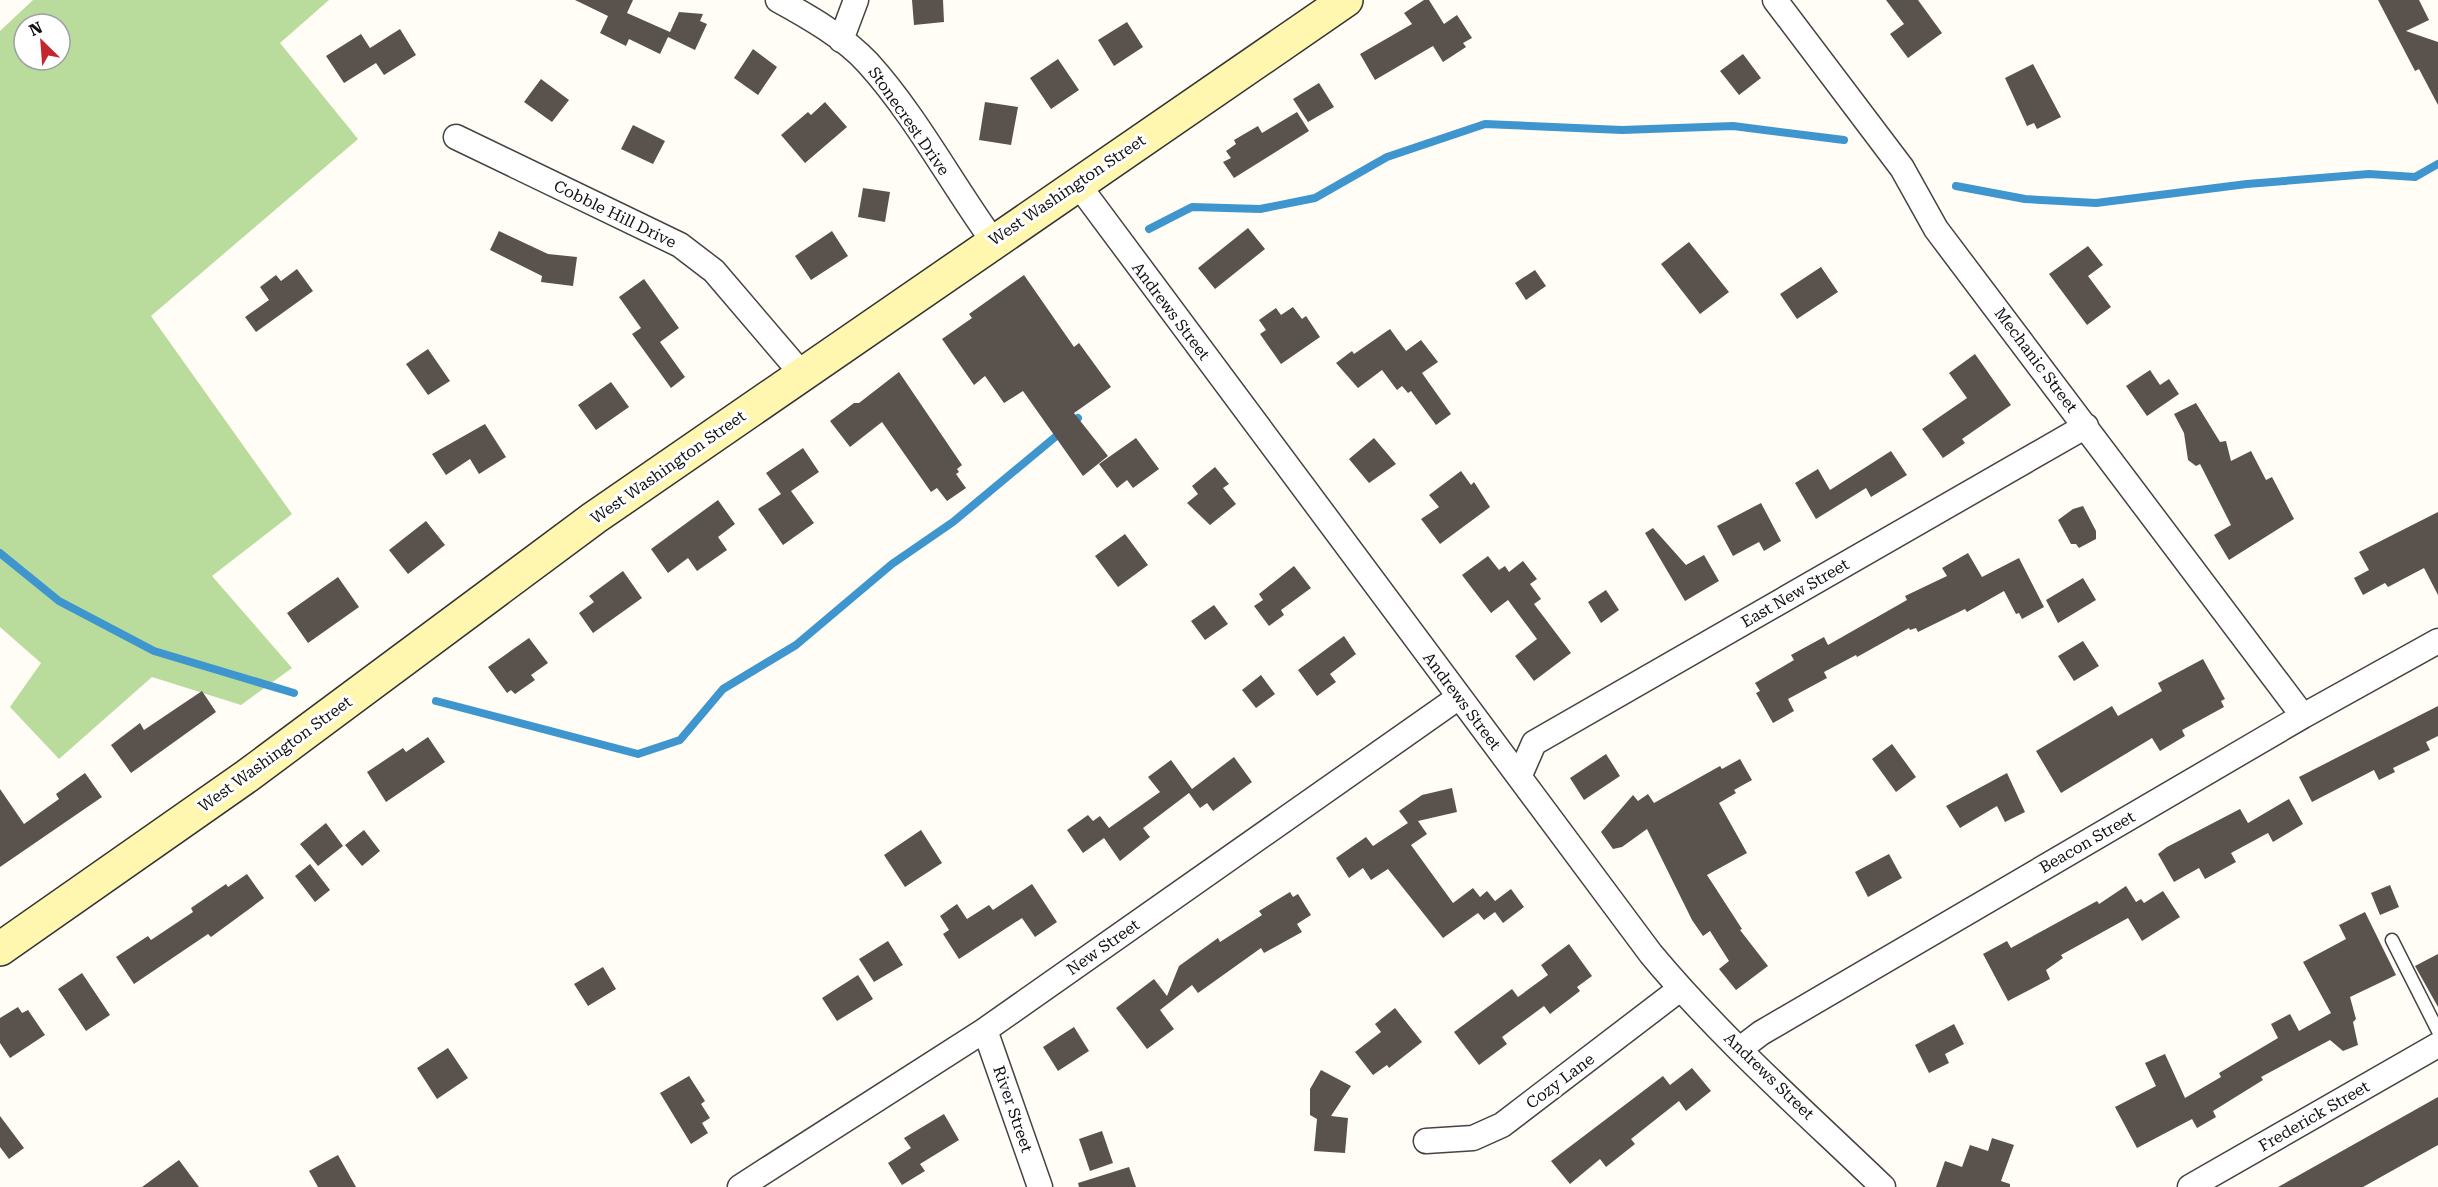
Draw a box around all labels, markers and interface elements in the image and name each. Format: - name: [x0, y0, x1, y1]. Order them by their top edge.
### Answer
- north arrow: [12, 12, 72, 72]
- text: N: [26, 18, 45, 40]
- street label: Stonecrest Drive: [864, 63, 954, 179]
- street label: West Washington Street: [985, 130, 1149, 250]
- street label: Cobble Hill Drive: [551, 176, 680, 252]
- street label: Andrews Street: [1128, 258, 1214, 364]
- street label: Mechanic Street: [1990, 304, 2082, 416]
- street label: West Washington Street: [587, 406, 749, 528]
- street label: East New Street: [1738, 554, 1852, 631]
- street label: Andrews Street: [1419, 648, 1505, 754]
- street label: West Washington Street: [195, 692, 355, 816]
- street label: Beacon Street: [2036, 807, 2138, 877]
- street label: New Street: [1063, 915, 1143, 979]
- street label: Andrews Street: [1720, 1028, 1818, 1124]
- street label: Cozy Lane: [1522, 1049, 1598, 1113]
- street label: River Street: [989, 1063, 1037, 1155]
- street label: Frederick Street: [2255, 1077, 2373, 1155]

